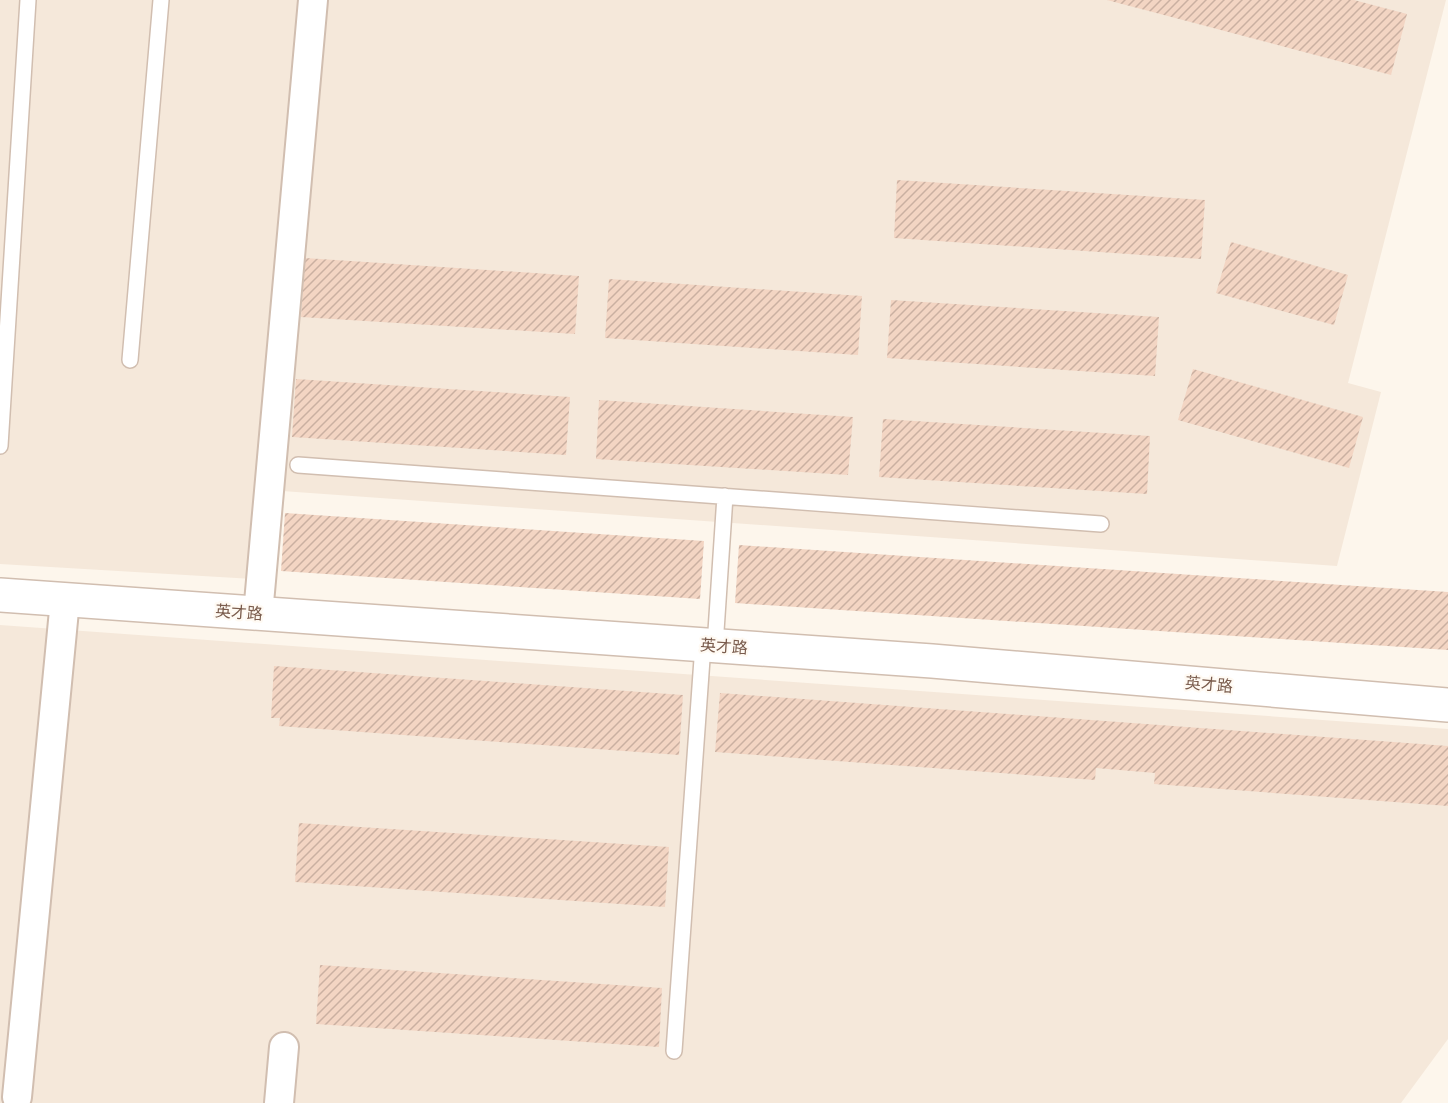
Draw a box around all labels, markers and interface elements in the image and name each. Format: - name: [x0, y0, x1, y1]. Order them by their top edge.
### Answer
- street label: 英才路: [214, 601, 264, 624]
- street label: 英才路: [699, 635, 749, 658]
- street label: 英才路: [1184, 673, 1234, 696]

